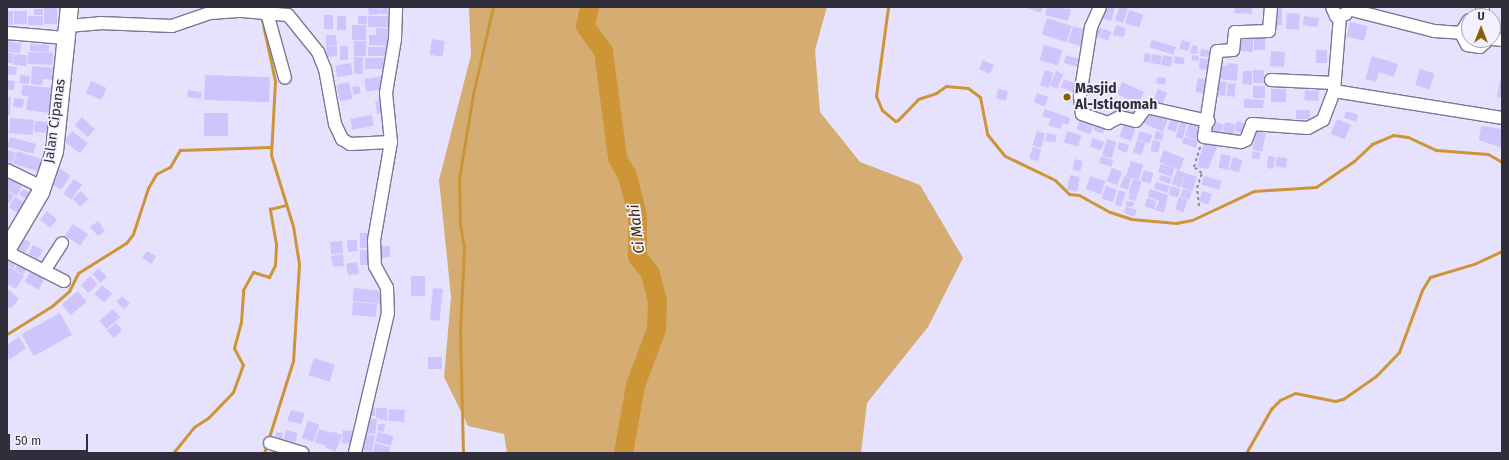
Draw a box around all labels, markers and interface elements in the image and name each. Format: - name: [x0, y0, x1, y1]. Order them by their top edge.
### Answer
- north arrow: [1461, 8, 1501, 48]
- text: U: [1477, 10, 1485, 23]
- street label: Jalan Cipanas: [41, 78, 69, 164]
- place label: Masjid Al-Istiqomah: [1075, 81, 1157, 114]
- marker: Masjid Al-Istiqomah: [1062, 92, 1072, 102]
- water label: Ci Mahi: [625, 203, 649, 255]
- scale bar: [10, 426, 90, 452]
- text: 50 m: [15, 434, 41, 448]

